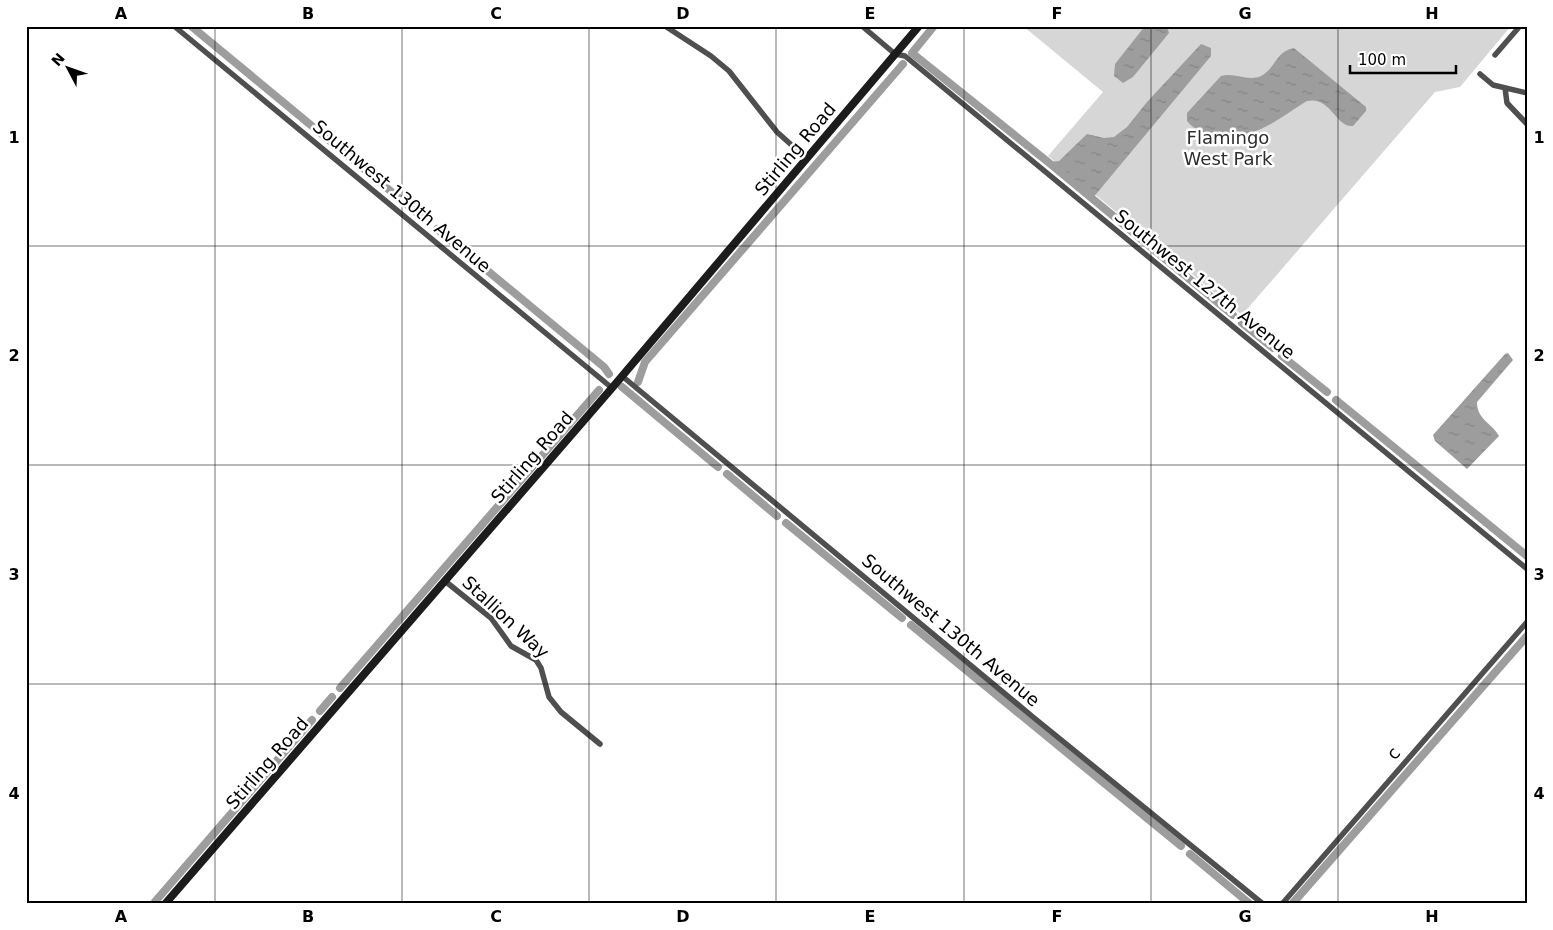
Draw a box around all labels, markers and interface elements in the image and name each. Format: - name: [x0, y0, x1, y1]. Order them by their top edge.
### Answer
- text: A: [115, 4, 128, 23]
- text: B: [302, 4, 314, 23]
- text: C: [490, 4, 502, 23]
- text: D: [676, 4, 690, 23]
- text: E: [865, 4, 875, 23]
- text: F: [1052, 4, 1062, 23]
- text: G: [1238, 4, 1252, 23]
- text: H: [1425, 4, 1439, 23]
- north arrow: [42, 42, 92, 92]
- scale bar: [1350, 42, 1457, 74]
- text: N: [48, 50, 68, 69]
- text: 100 m: [1358, 51, 1406, 69]
- street label: Stirling Road: [750, 98, 840, 200]
- street label: Southwest 130th Avenue: [309, 115, 495, 277]
- park label: Flamingo West Park: [1184, 127, 1273, 169]
- text: 1: [8, 128, 20, 147]
- text: 1: [1533, 128, 1545, 147]
- street label: Southwest 127th Avenue: [1111, 205, 1299, 363]
- text: 2: [8, 346, 20, 365]
- text: 2: [1533, 346, 1545, 365]
- street label: Stirling Road: [486, 407, 578, 507]
- street label: Southwest 130th Avenue: [858, 549, 1044, 711]
- text: 3: [8, 565, 20, 584]
- text: 3: [1533, 565, 1545, 584]
- street label: Stallion Way: [458, 571, 554, 663]
- street label: Stirling Road: [221, 713, 313, 813]
- street label: c: [1382, 742, 1404, 764]
- text: 4: [8, 784, 20, 803]
- text: 4: [1533, 784, 1545, 803]
- text: A: [115, 907, 128, 926]
- text: B: [302, 907, 314, 926]
- text: C: [490, 907, 502, 926]
- text: D: [676, 907, 690, 926]
- text: E: [865, 907, 875, 926]
- text: F: [1052, 907, 1062, 926]
- text: G: [1238, 907, 1252, 926]
- text: H: [1425, 907, 1439, 926]

